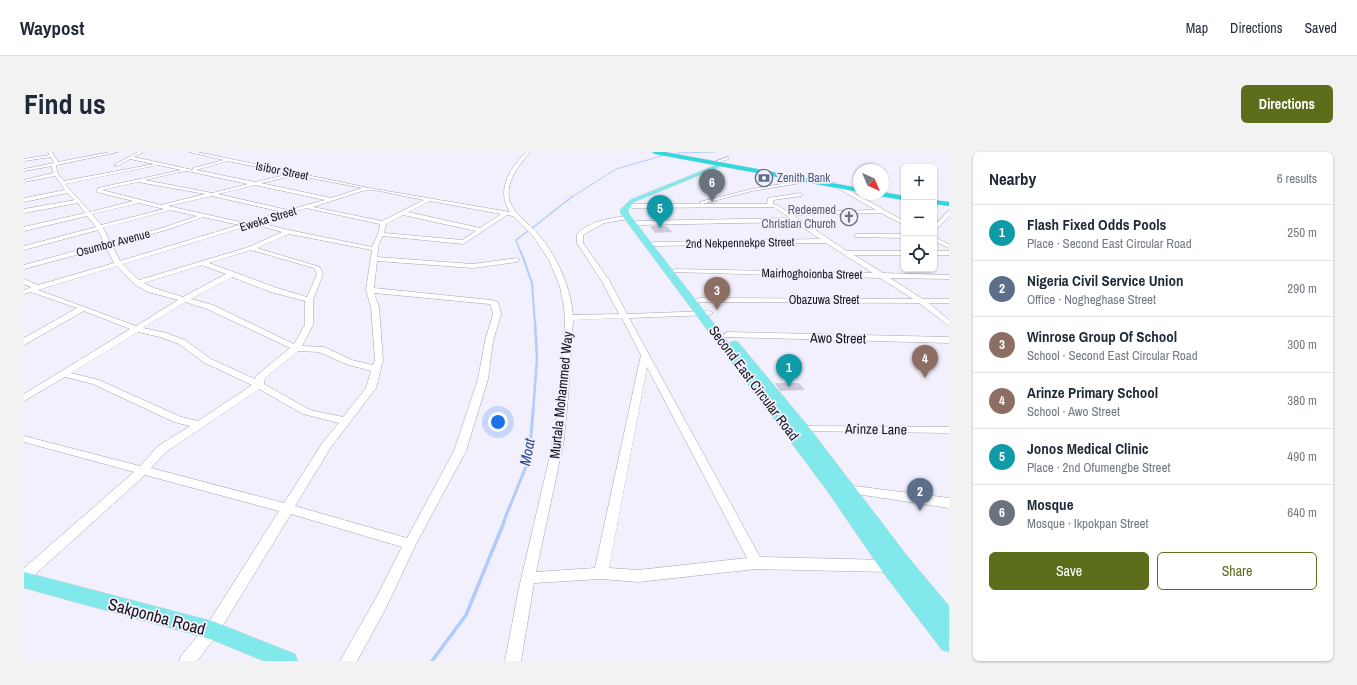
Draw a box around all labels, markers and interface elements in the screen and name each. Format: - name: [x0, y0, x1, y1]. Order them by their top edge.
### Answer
- text: Waypost: [20, 15, 84, 41]
- text: Map: [1186, 19, 1208, 37]
- text: Directions: [1230, 19, 1282, 37]
- text: Saved: [1304, 19, 1337, 37]
- text: Find us: [24, 85, 106, 123]
- button: Directions: [1241, 85, 1333, 123]
- street label: Isibor Street: [254, 158, 310, 184]
- north arrow: [853, 164, 889, 200]
- map controls: [901, 164, 937, 272]
- button: +: [901, 164, 937, 200]
- text: Nearby: [989, 167, 1036, 190]
- bank icon: Zenith Bank: [754, 168, 774, 188]
- pin: 6: [699, 169, 725, 202]
- place label: Zenith Bank: [777, 170, 830, 186]
- text: 6 results: [1277, 170, 1317, 187]
- pin: 5: [647, 195, 673, 228]
- button: −: [901, 200, 937, 236]
- place label: Redeemed Christian Church: [762, 202, 836, 232]
- street label: Eweka Street: [238, 203, 299, 235]
- church icon: Redeemed Christian Church: [839, 207, 859, 227]
- text: Flash Fixed Odds Pools: [1027, 214, 1166, 235]
- text: 1: [999, 224, 1005, 241]
- text: 250 m: [1287, 224, 1317, 241]
- street label: Osumbor Avenue: [74, 225, 152, 261]
- street label: 2nd Nekpennekpe Street: [685, 234, 795, 252]
- text: Place · Second East Circular Road: [1027, 235, 1192, 252]
- button: locate: [901, 236, 937, 272]
- street label: Mairhoghoionba Street: [762, 265, 863, 283]
- text: Nigeria Civil Service Union: [1027, 270, 1184, 291]
- pin: 3: [704, 277, 730, 310]
- text: 2: [999, 280, 1005, 297]
- text: 290 m: [1287, 280, 1317, 297]
- text: Office · Nogheghase Street: [1027, 291, 1156, 308]
- street label: Obazuwa Street: [789, 292, 860, 308]
- street label: Second East Circular Road: [705, 322, 803, 444]
- text: Winrose Group Of School: [1027, 326, 1177, 347]
- street label: Awo Street: [809, 328, 866, 347]
- street label: Murtala Mohammed Way: [545, 330, 577, 459]
- text: 3: [999, 336, 1005, 353]
- text: 300 m: [1287, 336, 1317, 353]
- pin: 4: [912, 345, 938, 378]
- text: School · Second East Circular Road: [1027, 347, 1198, 364]
- pin: 1: [776, 354, 802, 387]
- text: Arinze Primary School: [1027, 382, 1158, 403]
- text: 4: [999, 392, 1005, 409]
- text: 380 m: [1287, 392, 1317, 409]
- text: School · Awo Street: [1027, 403, 1120, 420]
- your location: [488, 412, 508, 432]
- street label: Arinze Lane: [844, 419, 907, 439]
- water label: Moat: [514, 436, 540, 467]
- text: Jonos Medical Clinic: [1027, 438, 1149, 459]
- text: 5: [999, 448, 1005, 465]
- text: 490 m: [1287, 448, 1317, 465]
- text: Place · 2nd Ofumengbe Street: [1027, 459, 1170, 476]
- pin: 2: [907, 478, 933, 511]
- text: Mosque: [1027, 494, 1073, 515]
- text: 6: [999, 504, 1005, 521]
- text: 640 m: [1287, 504, 1317, 521]
- text: Mosque · Ikpokpan Street: [1027, 515, 1149, 532]
- button: Save: [989, 552, 1149, 590]
- button: Share: [1157, 552, 1317, 590]
- street label: Sakponba Road: [106, 592, 208, 640]

